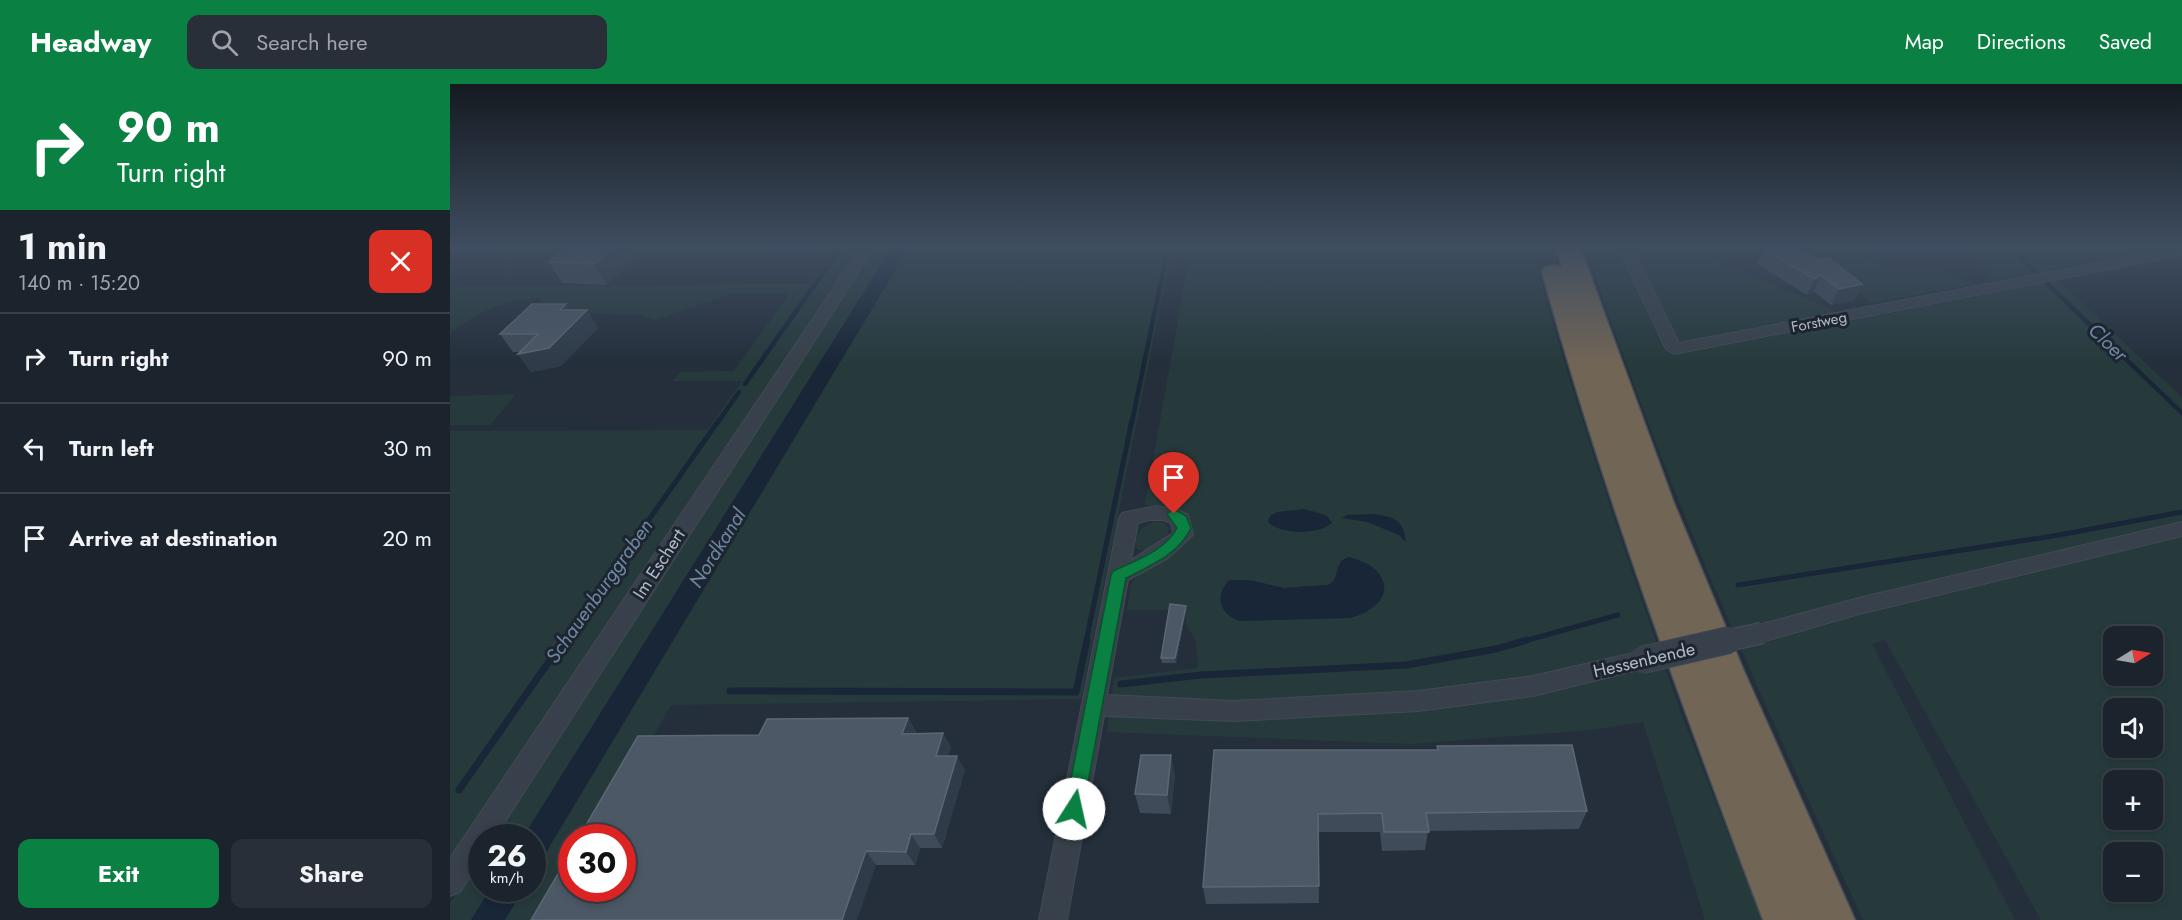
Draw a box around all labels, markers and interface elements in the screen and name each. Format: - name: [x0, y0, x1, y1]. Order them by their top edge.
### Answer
- search box: [187, 15, 607, 69]
- text: Headway: [30, 22, 151, 63]
- icon: search: [208, 26, 241, 59]
- text: Search here: [256, 26, 368, 58]
- text: Map: [1905, 27, 1944, 57]
- text: Directions: [1977, 27, 2066, 57]
- text: Saved: [2099, 27, 2152, 57]
- text: 90 m: [117, 97, 220, 158]
- icon: right: [18, 108, 96, 186]
- text: Turn right: [117, 153, 225, 192]
- text: 1 min: [18, 220, 107, 272]
- button: close: [369, 230, 432, 293]
- text: 140 m · 15:20: [18, 269, 140, 298]
- street label: Forstweg: [1789, 306, 1849, 338]
- water label: Cloer: [2081, 316, 2135, 369]
- icon: right: [18, 342, 51, 375]
- text: Turn right: [69, 342, 169, 374]
- text: 90 m: [382, 342, 432, 374]
- icon: left: [18, 432, 51, 465]
- text: Turn left: [69, 432, 154, 464]
- text: 30 m: [383, 432, 432, 464]
- pin: [1148, 452, 1199, 514]
- icon: arrive: [1157, 461, 1190, 494]
- water label: Nordkanal: [682, 502, 754, 594]
- water label: Schauenburggraben: [539, 513, 660, 669]
- icon: arrive: [18, 522, 51, 555]
- text: Arrive at destination: [69, 522, 278, 554]
- text: 20 m: [383, 522, 432, 554]
- street label: Im Eschert: [627, 523, 692, 604]
- north arrow: [2103, 626, 2163, 686]
- map controls: [2103, 626, 2163, 902]
- street label: Hessenbende: [1590, 636, 1698, 684]
- button: sound: [2103, 698, 2163, 758]
- button: +: [2103, 770, 2163, 830]
- position arrow: [1042, 777, 1106, 841]
- speed limit sign: 30: [558, 824, 636, 902]
- text: 26: [487, 834, 527, 877]
- button: Exit: [18, 839, 219, 908]
- button: Share: [231, 839, 432, 908]
- button: −: [2103, 842, 2163, 902]
- text: km/h: [490, 867, 524, 889]

